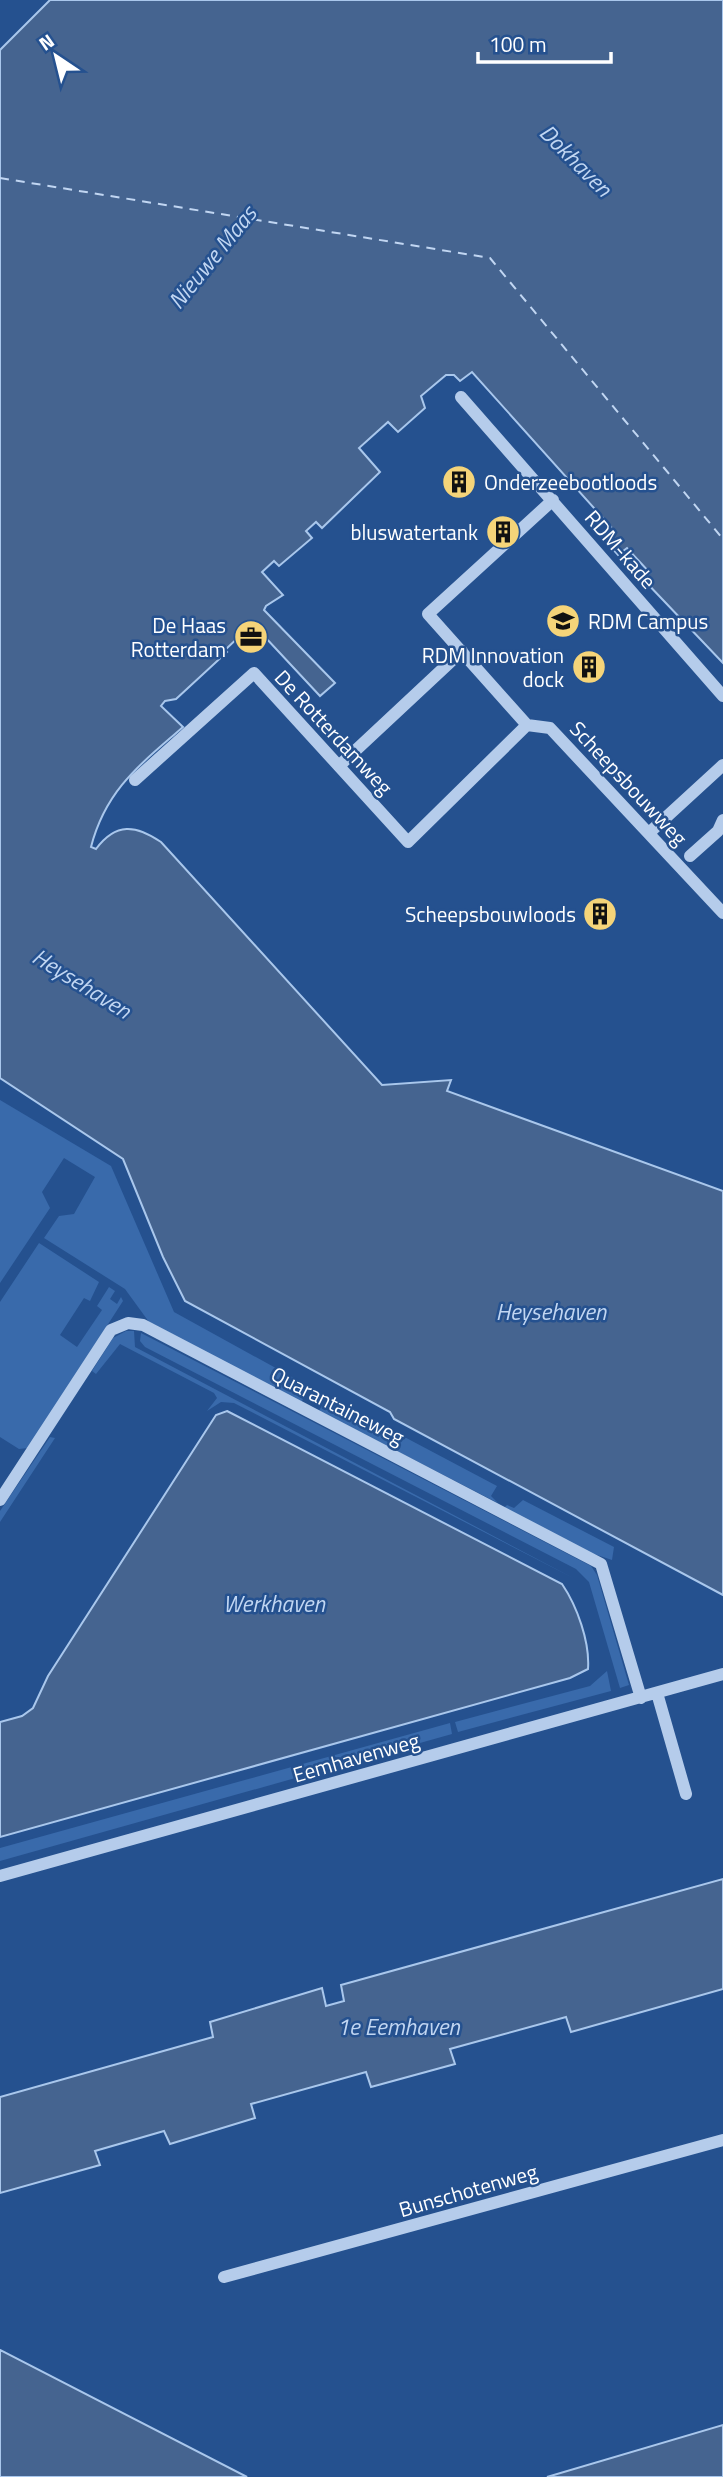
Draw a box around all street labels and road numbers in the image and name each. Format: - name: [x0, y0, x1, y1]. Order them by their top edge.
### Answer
- street label: RDM-kade: [578, 502, 664, 596]
- street label: De Rotterdamweg: [267, 662, 401, 802]
- street label: Scheepsbouwweg: [563, 713, 696, 853]
- street label: Quarantaineweg: [266, 1358, 411, 1453]
- street label: Eemhavenweg: [289, 1724, 423, 1790]
- street label: Bunschotenweg: [395, 2155, 541, 2225]

